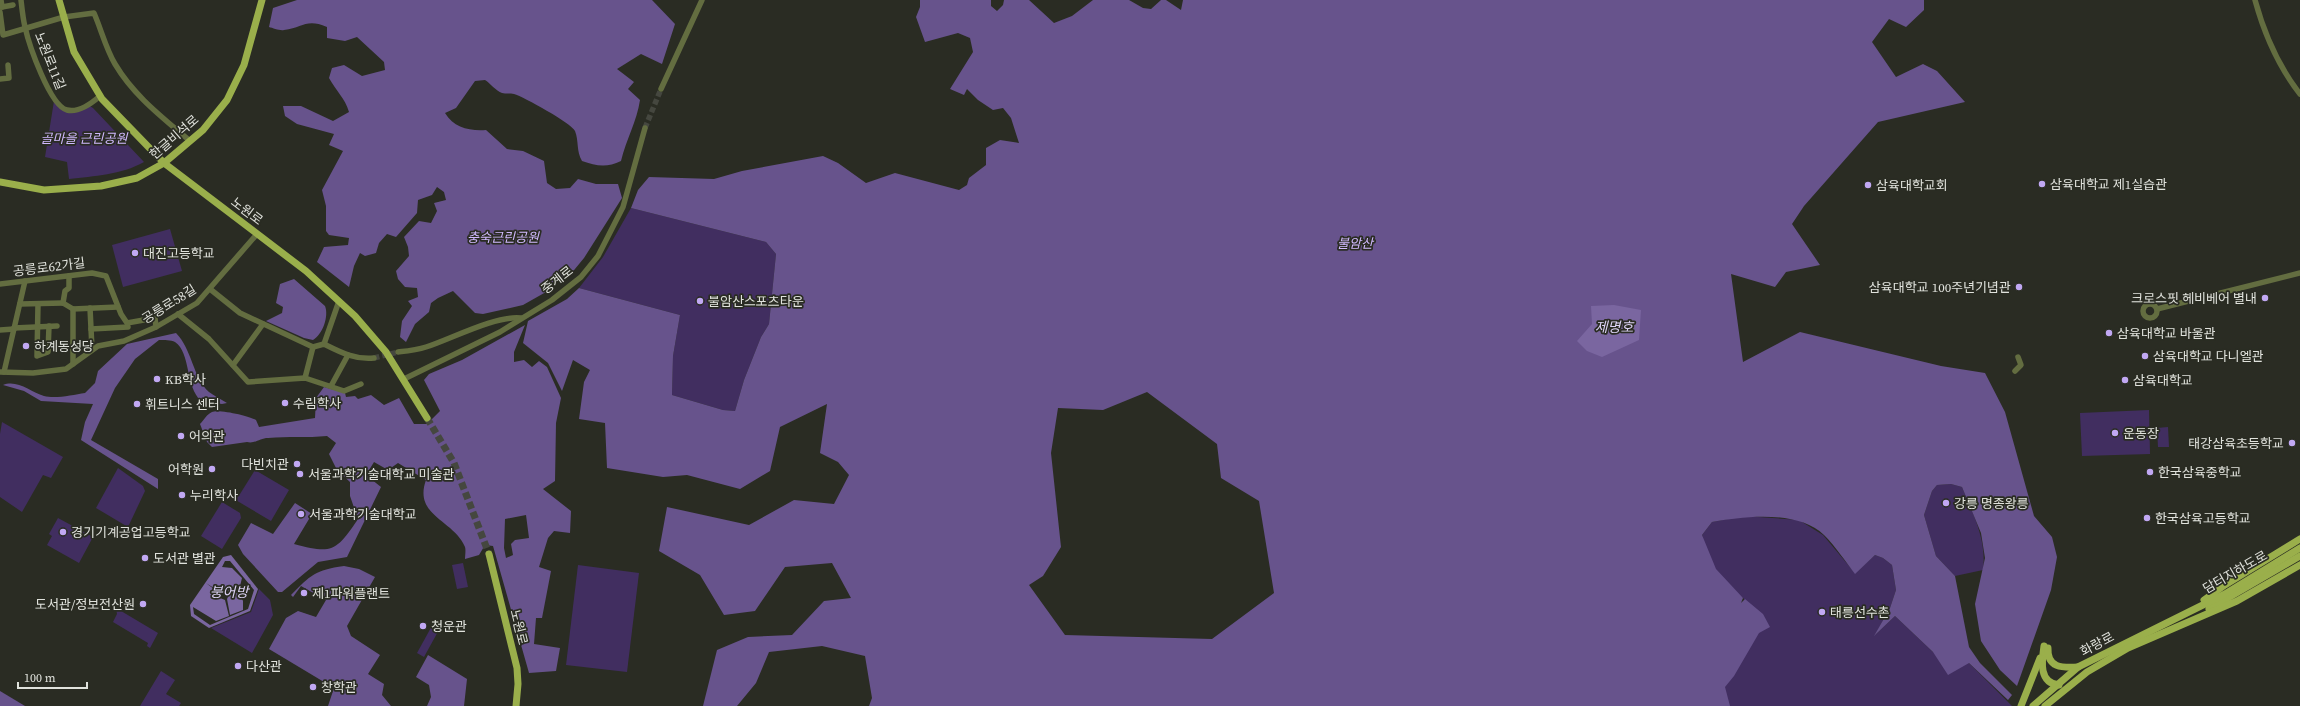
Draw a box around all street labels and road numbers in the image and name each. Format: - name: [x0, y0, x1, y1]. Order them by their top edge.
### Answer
- street label: 노원로11길: [31, 30, 69, 92]
- street label: 한글비석로: [146, 111, 202, 163]
- street label: 노원로: [228, 193, 266, 229]
- street label: 공릉로62가길: [12, 254, 86, 280]
- street label: 중계로: [538, 262, 576, 298]
- street label: 공릉로58길: [139, 281, 199, 327]
- street label: 담터지하도로: [2200, 547, 2270, 597]
- street label: 노원로: [506, 608, 532, 646]
- street label: 화랑로: [2077, 628, 2117, 660]

